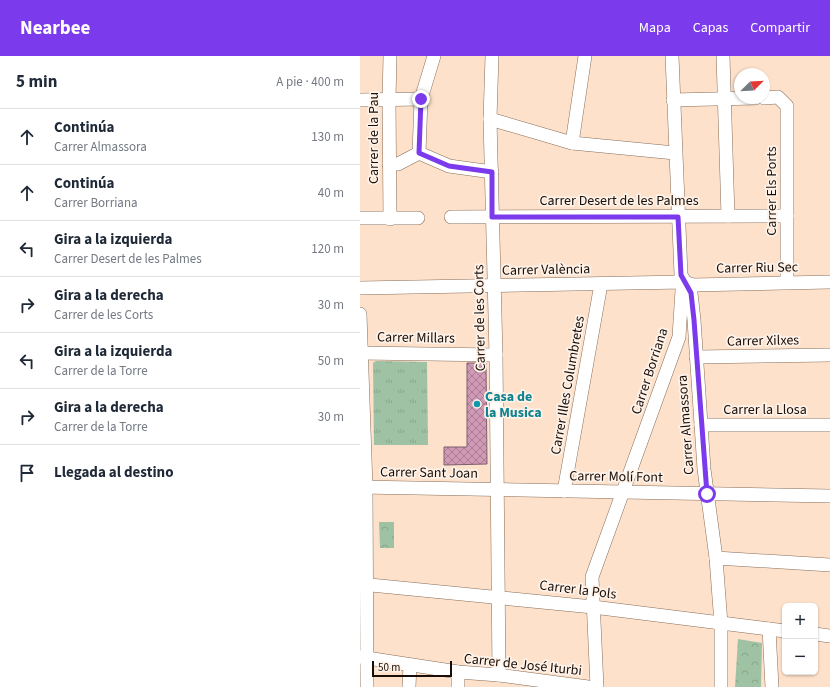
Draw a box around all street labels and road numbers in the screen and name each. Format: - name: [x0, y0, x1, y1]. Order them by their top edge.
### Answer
- street label: Carrer de la Pau: [364, 92, 384, 184]
- street label: Carrer Els Ports: [762, 146, 782, 236]
- street label: Carrer Desert de les Palmes: [539, 191, 699, 211]
- street label: Carrer Riu Sec: [716, 257, 799, 279]
- street label: Carrer València: [502, 259, 590, 281]
- street label: Carrer de les Corts: [469, 264, 491, 372]
- street label: Carrer Illes Columbretes: [546, 314, 590, 456]
- street label: Carrer Borriana: [627, 325, 673, 417]
- street label: Carrer Millars: [377, 327, 455, 349]
- street label: Carrer Xilxes: [727, 330, 799, 352]
- street label: Carrer Almassora: [673, 374, 699, 475]
- street label: Carrer la Llosa: [723, 400, 807, 420]
- street label: Carrer Sant Joan: [380, 462, 478, 484]
- street label: Carrer Molí Font: [569, 466, 663, 488]
- street label: Carrer la Pols: [538, 575, 618, 605]
- street label: Carrer de José Iturbi: [463, 649, 583, 681]

